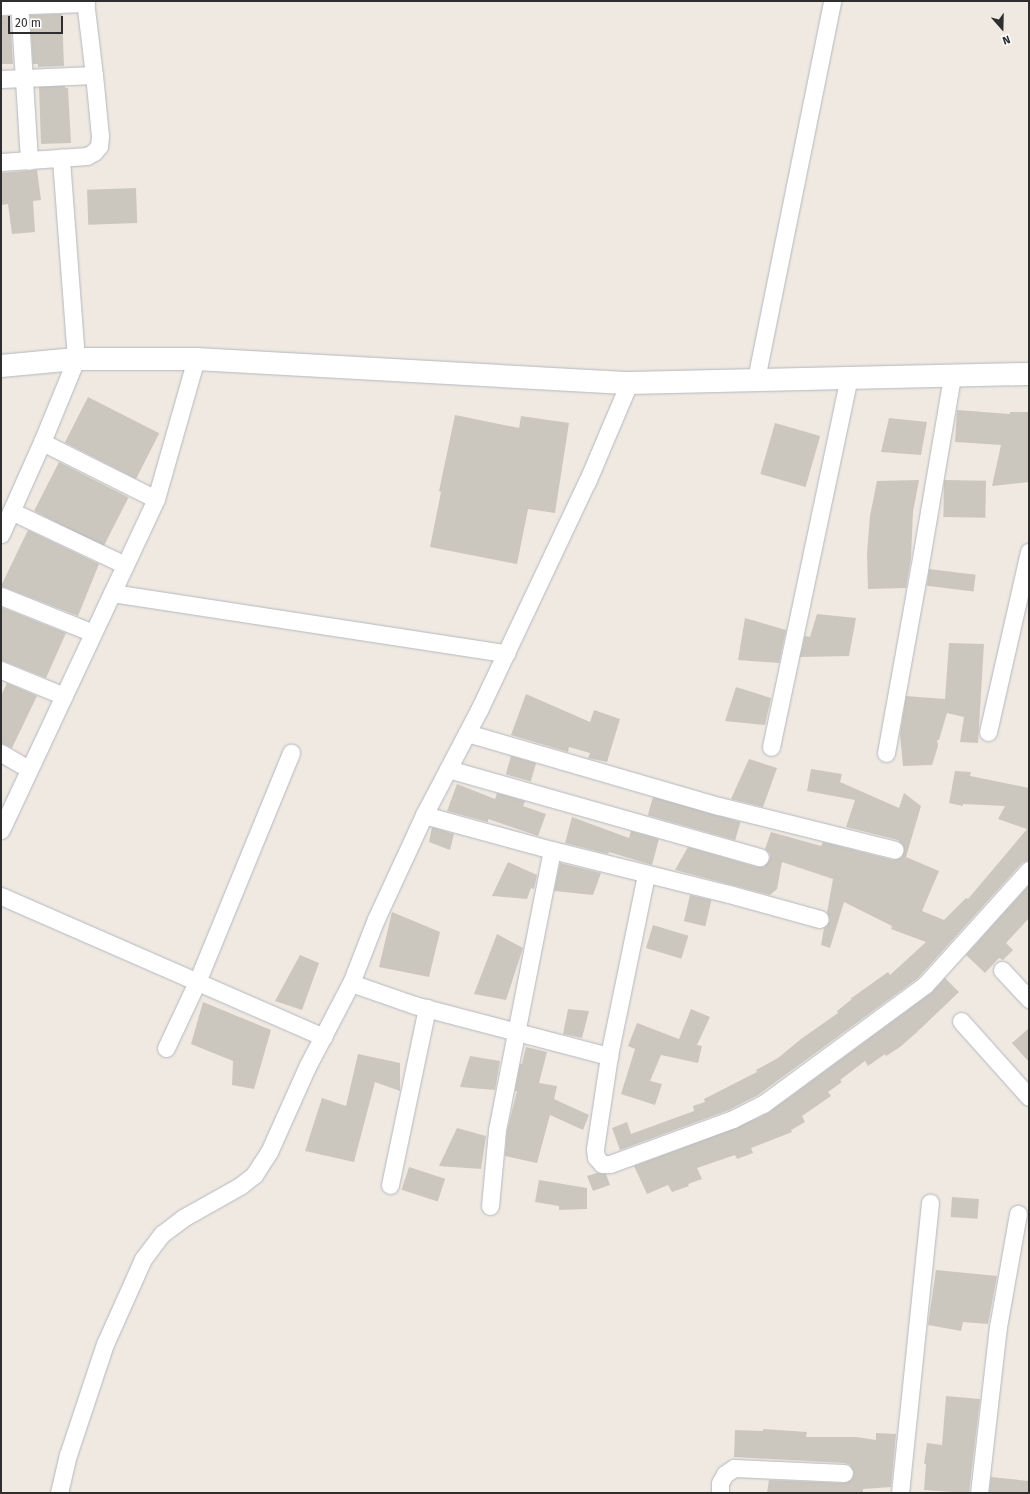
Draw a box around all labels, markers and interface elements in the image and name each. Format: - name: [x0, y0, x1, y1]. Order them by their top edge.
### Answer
- scale bar: [10, 8, 65, 34]
- north arrow: [982, 8, 1022, 48]
- text: 20 m: [15, 16, 41, 30]
- text: N: [1001, 32, 1012, 47]

